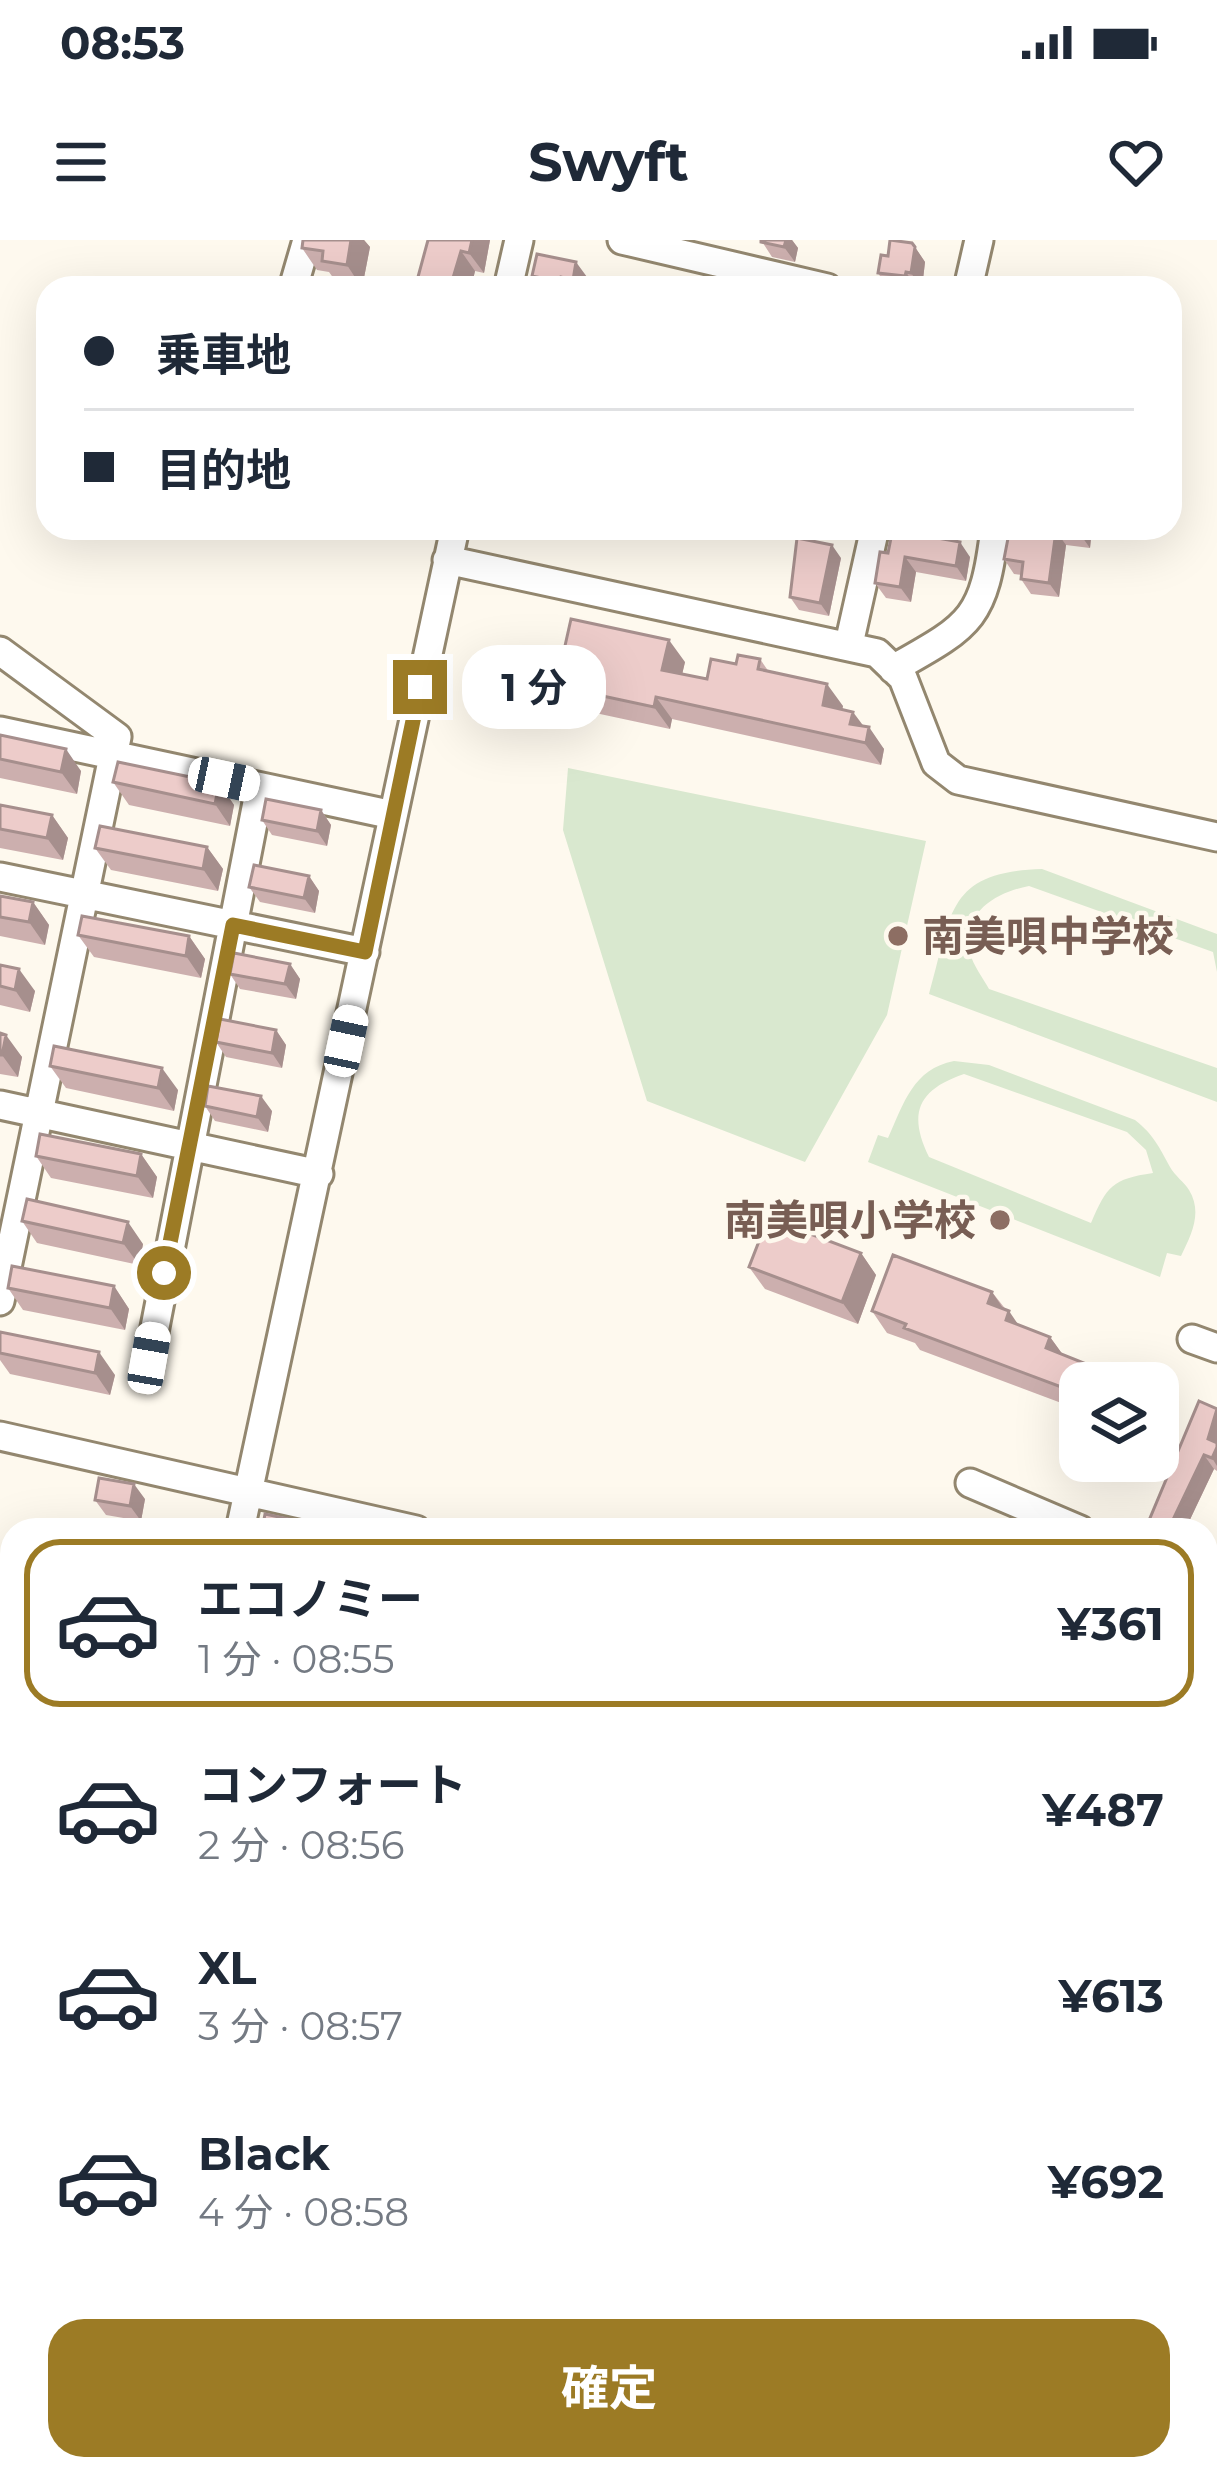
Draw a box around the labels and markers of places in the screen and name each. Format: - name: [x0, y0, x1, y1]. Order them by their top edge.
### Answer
- place label: 南美唄中学校: [922, 910, 1174, 962]
- marker: 南美唄中学校: [885, 923, 911, 949]
- place label: 南美唄小学校: [724, 1194, 976, 1246]
- marker: 南美唄小学校: [987, 1207, 1013, 1233]

